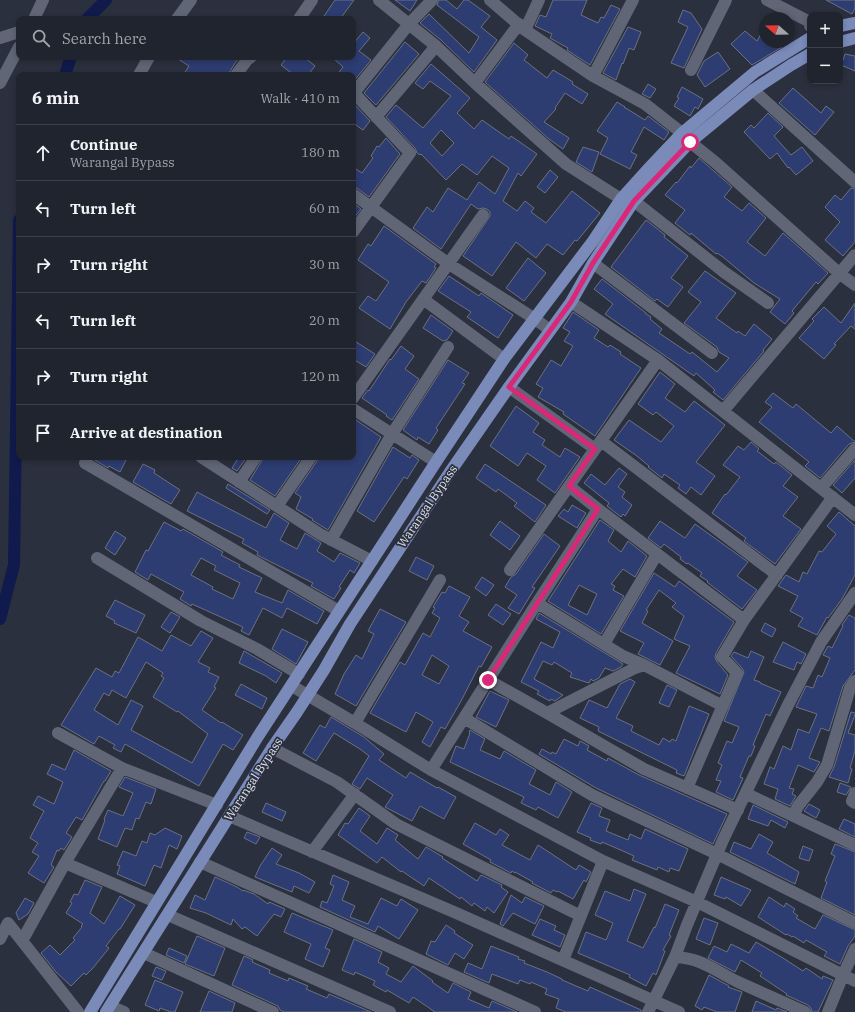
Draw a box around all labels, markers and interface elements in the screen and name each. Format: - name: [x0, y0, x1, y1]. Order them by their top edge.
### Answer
- north arrow: [759, 12, 795, 48]
- map controls: [807, 12, 843, 84]
- button: +: [807, 12, 843, 48]
- search box: [16, 16, 356, 60]
- icon: search: [30, 27, 52, 49]
- text: Search here: [62, 29, 147, 48]
- button: −: [807, 48, 843, 84]
- text: 6 min: [32, 87, 80, 109]
- text: Walk · 410 m: [261, 90, 340, 107]
- route start: [681, 133, 699, 151]
- text: Continue: [70, 135, 137, 154]
- icon: ahead: [32, 142, 54, 164]
- text: 180 m: [301, 144, 340, 161]
- text: Warangal Bypass: [70, 154, 175, 171]
- icon: left: [32, 198, 54, 220]
- text: Turn left: [70, 199, 136, 218]
- text: 60 m: [309, 200, 340, 217]
- icon: right: [32, 254, 54, 276]
- text: Turn right: [70, 255, 148, 274]
- text: 30 m: [309, 256, 340, 273]
- icon: left: [32, 310, 54, 332]
- text: Turn left: [70, 311, 136, 330]
- text: 20 m: [309, 312, 340, 329]
- icon: right: [32, 366, 54, 388]
- text: Turn right: [70, 367, 148, 386]
- text: 120 m: [301, 368, 340, 385]
- icon: arrive: [32, 422, 54, 444]
- text: Arrive at destination: [70, 423, 222, 442]
- street label: Warangal Bypass: [394, 462, 460, 550]
- route end: [479, 671, 497, 689]
- street label: Warangal Bypass: [220, 734, 286, 824]

